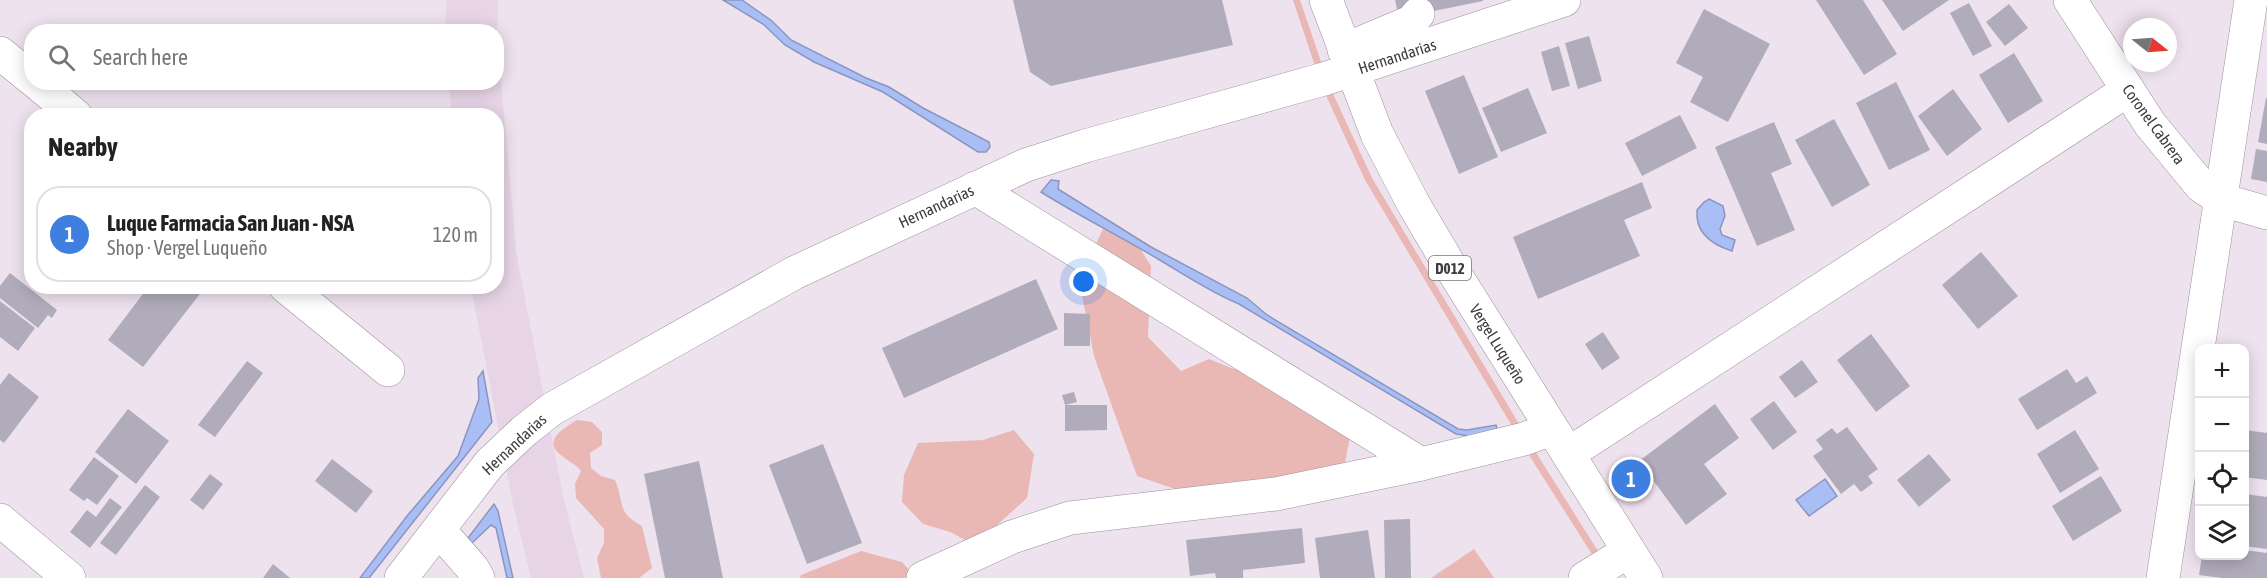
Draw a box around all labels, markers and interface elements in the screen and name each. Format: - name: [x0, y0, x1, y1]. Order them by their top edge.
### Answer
- north arrow: [2123, 18, 2177, 72]
- search box: [24, 24, 504, 90]
- street label: Hernandarias: [1356, 35, 1439, 77]
- icon: search: [45, 41, 78, 74]
- text: Search here: [93, 44, 188, 70]
- street label: Coronel Cabrera: [2119, 80, 2189, 168]
- text: Nearby: [48, 132, 118, 162]
- street label: Hernandarias: [896, 181, 977, 231]
- text: Luque Farmacia San Juan - NSA: [107, 210, 354, 236]
- text: 1: [65, 223, 74, 246]
- text: 120 m: [433, 223, 478, 246]
- text: Shop · Vergel Luqueño: [107, 236, 267, 259]
- road number: D012: [1429, 256, 1471, 280]
- your location: [1069, 267, 1098, 296]
- street label: Vergel Luqueño: [1465, 301, 1530, 388]
- map controls: [2195, 344, 2249, 560]
- button: +: [2195, 344, 2249, 398]
- button: −: [2195, 398, 2249, 452]
- street label: Hernandarias: [478, 410, 550, 478]
- button: locate: [2195, 452, 2249, 506]
- pin: 1: [1612, 456, 1650, 502]
- button: layers: [2195, 506, 2249, 560]

